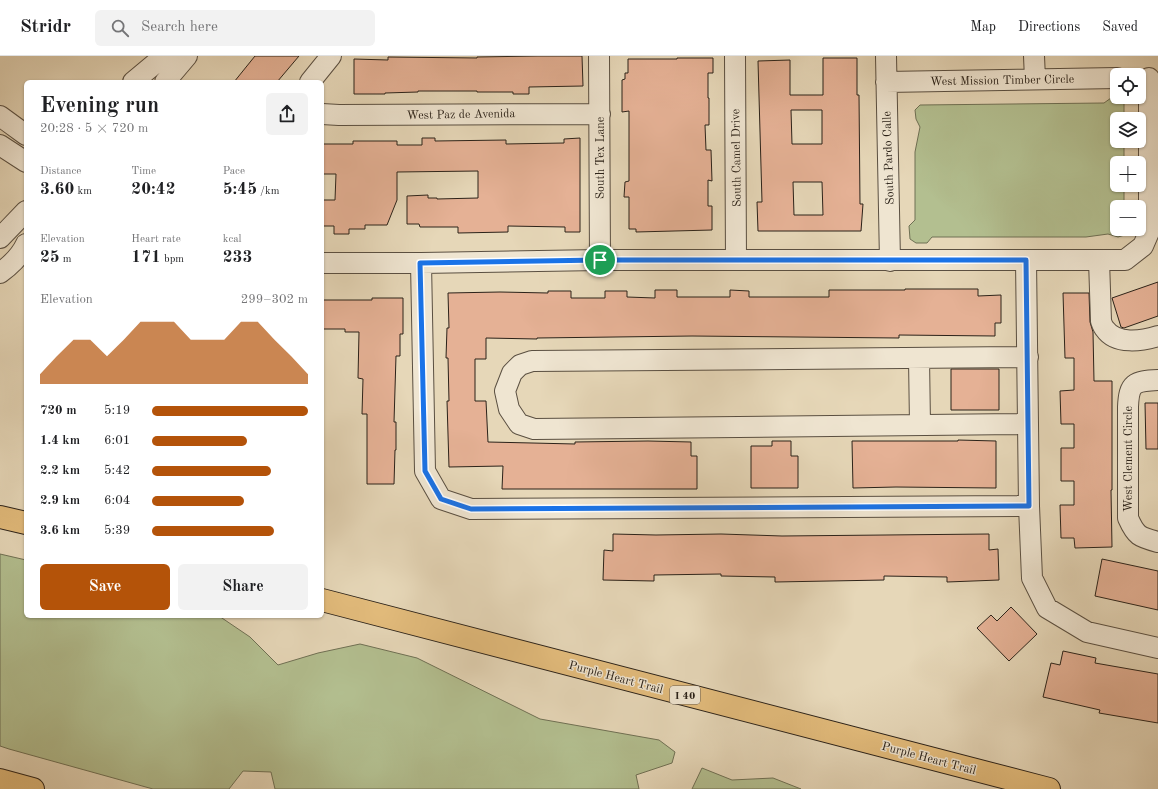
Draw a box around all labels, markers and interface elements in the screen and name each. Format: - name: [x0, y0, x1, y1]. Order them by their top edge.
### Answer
- search box: [95, 10, 375, 46]
- icon: search: [109, 17, 131, 39]
- text: Stridr: [20, 18, 71, 37]
- text: Search here: [141, 20, 218, 35]
- text: Map: [970, 20, 996, 34]
- text: Directions: [1018, 20, 1080, 34]
- text: Saved: [1102, 20, 1138, 34]
- map controls: [1110, 68, 1146, 236]
- button: locate: [1110, 68, 1146, 104]
- street label: West Mission Timber Circle: [930, 74, 1075, 88]
- button: share: [266, 93, 308, 135]
- text: Evening run: [40, 95, 159, 117]
- street label: West Paz de Avenida: [406, 108, 516, 122]
- street label: South Camel Drive: [730, 108, 744, 207]
- street label: South Pardo Calle: [881, 110, 897, 205]
- button: layers: [1110, 112, 1146, 148]
- street label: South Tex Lane: [595, 116, 607, 199]
- text: 20:28 · 5 × 720 m: [40, 122, 148, 135]
- button: +: [1110, 156, 1146, 192]
- text: Distance: [40, 166, 81, 177]
- text: Time: [131, 166, 156, 177]
- text: Pace: [223, 166, 245, 177]
- text: 3.60: [40, 181, 74, 198]
- text: 20:42: [131, 181, 176, 198]
- text: 5:45: [223, 181, 257, 198]
- text: km: [74, 186, 92, 197]
- text: /km: [257, 186, 279, 197]
- button: −: [1110, 200, 1146, 236]
- text: Elevation: [40, 234, 85, 245]
- text: Heart rate: [131, 234, 181, 245]
- text: kcal: [223, 234, 242, 245]
- pin: [583, 243, 617, 277]
- text: 25: [40, 249, 60, 266]
- text: 171: [131, 249, 161, 266]
- text: 233: [223, 249, 252, 266]
- icon: arrive: [589, 249, 611, 271]
- text: m: [60, 254, 72, 265]
- text: bpm: [161, 254, 184, 265]
- text: Elevation: [40, 293, 93, 306]
- text: 299–302 m: [241, 293, 308, 306]
- text: 720 m: [40, 404, 77, 417]
- text: 5:19: [104, 404, 130, 417]
- street label: West Clement Circle: [1123, 406, 1135, 512]
- text: 1.4 km: [40, 434, 80, 447]
- text: 6:01: [104, 434, 130, 447]
- text: 2.2 km: [40, 464, 80, 477]
- text: 5:42: [104, 464, 130, 477]
- text: 2.9 km: [40, 494, 80, 507]
- text: 6:04: [104, 494, 130, 507]
- text: 3.6 km: [40, 524, 80, 537]
- text: 5:39: [104, 524, 130, 537]
- button: Save: [40, 564, 170, 610]
- button: Share: [178, 564, 308, 610]
- street label: Purple Heart Trail: [567, 660, 664, 696]
- road number: I 40: [670, 686, 700, 704]
- street label: Purple Heart Trail: [880, 741, 977, 777]

